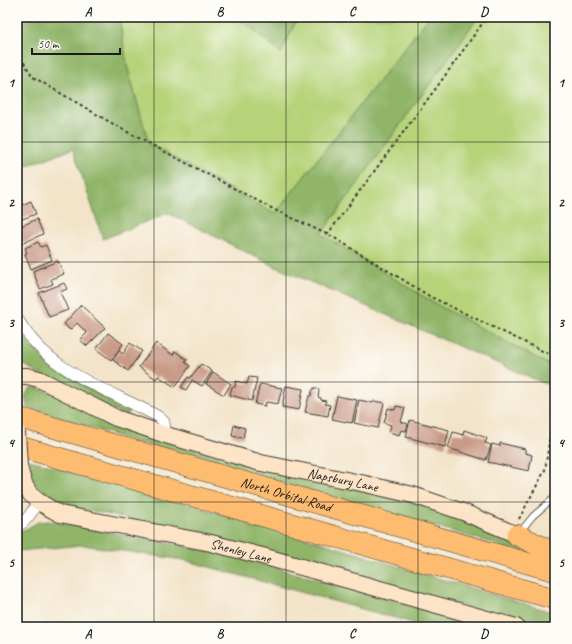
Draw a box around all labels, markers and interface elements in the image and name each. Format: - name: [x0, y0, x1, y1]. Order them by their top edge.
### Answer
- text: A: [85, 4, 93, 20]
- text: B: [217, 4, 225, 20]
- text: C: [349, 4, 357, 20]
- text: D: [480, 4, 489, 20]
- scale bar: [32, 30, 120, 56]
- text: 50 m: [38, 36, 60, 52]
- text: 1: [8, 75, 16, 91]
- text: 1: [558, 75, 566, 91]
- text: 2: [8, 195, 15, 211]
- text: 2: [558, 195, 565, 211]
- text: 3: [8, 315, 15, 331]
- text: 3: [558, 315, 565, 331]
- text: 4: [8, 435, 16, 451]
- text: 4: [558, 435, 566, 451]
- street label: Napsbury Lane: [306, 464, 381, 496]
- street label: North Orbital Road: [239, 473, 336, 516]
- street label: Shenley Lane: [208, 535, 274, 568]
- text: 5: [8, 555, 15, 571]
- text: 5: [558, 555, 565, 571]
- text: A: [85, 626, 93, 642]
- text: B: [217, 626, 225, 642]
- text: C: [349, 626, 357, 642]
- text: D: [480, 626, 489, 642]

